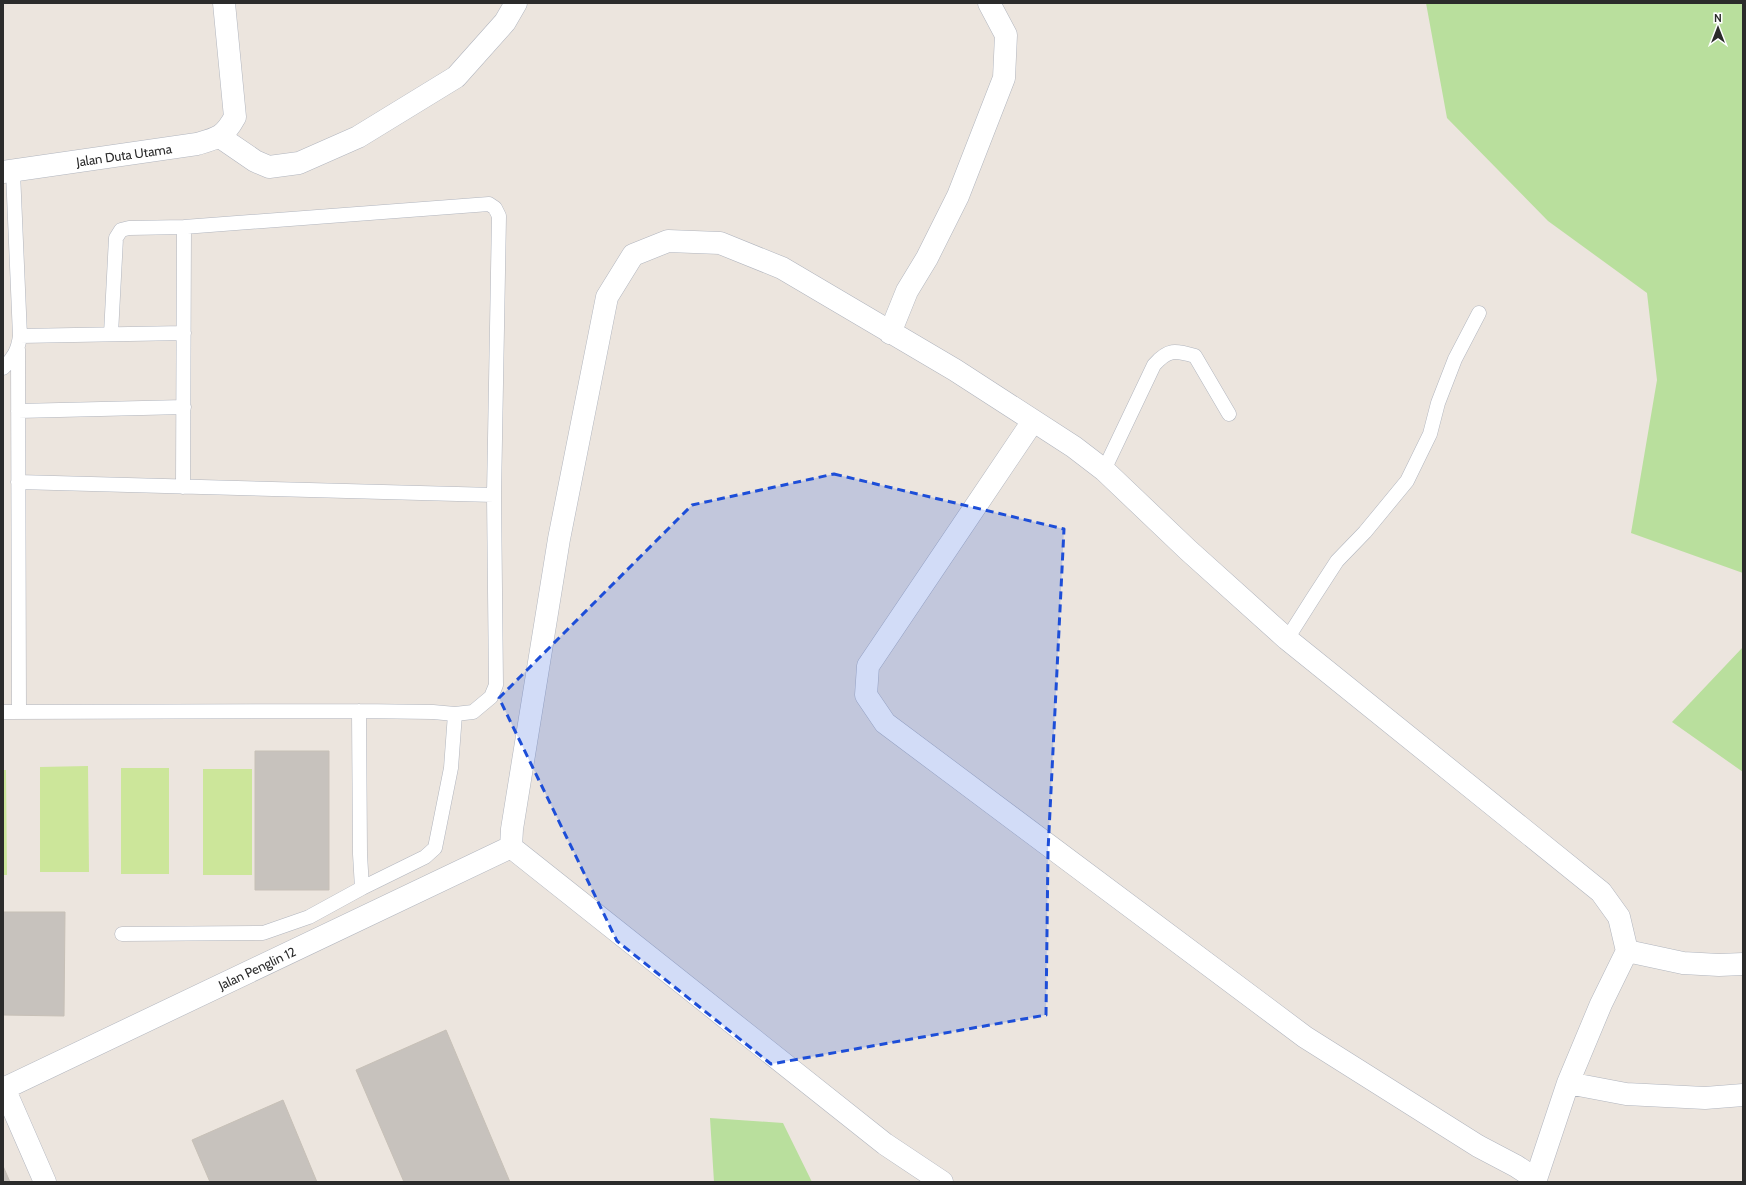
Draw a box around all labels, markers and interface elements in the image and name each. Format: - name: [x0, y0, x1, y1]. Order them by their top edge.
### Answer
- north arrow: [1698, 8, 1738, 48]
- text: N: [1714, 11, 1722, 25]
- street label: Jalan Duta Utama: [74, 140, 174, 170]
- street label: Jalan Penglin 12: [215, 943, 298, 993]

